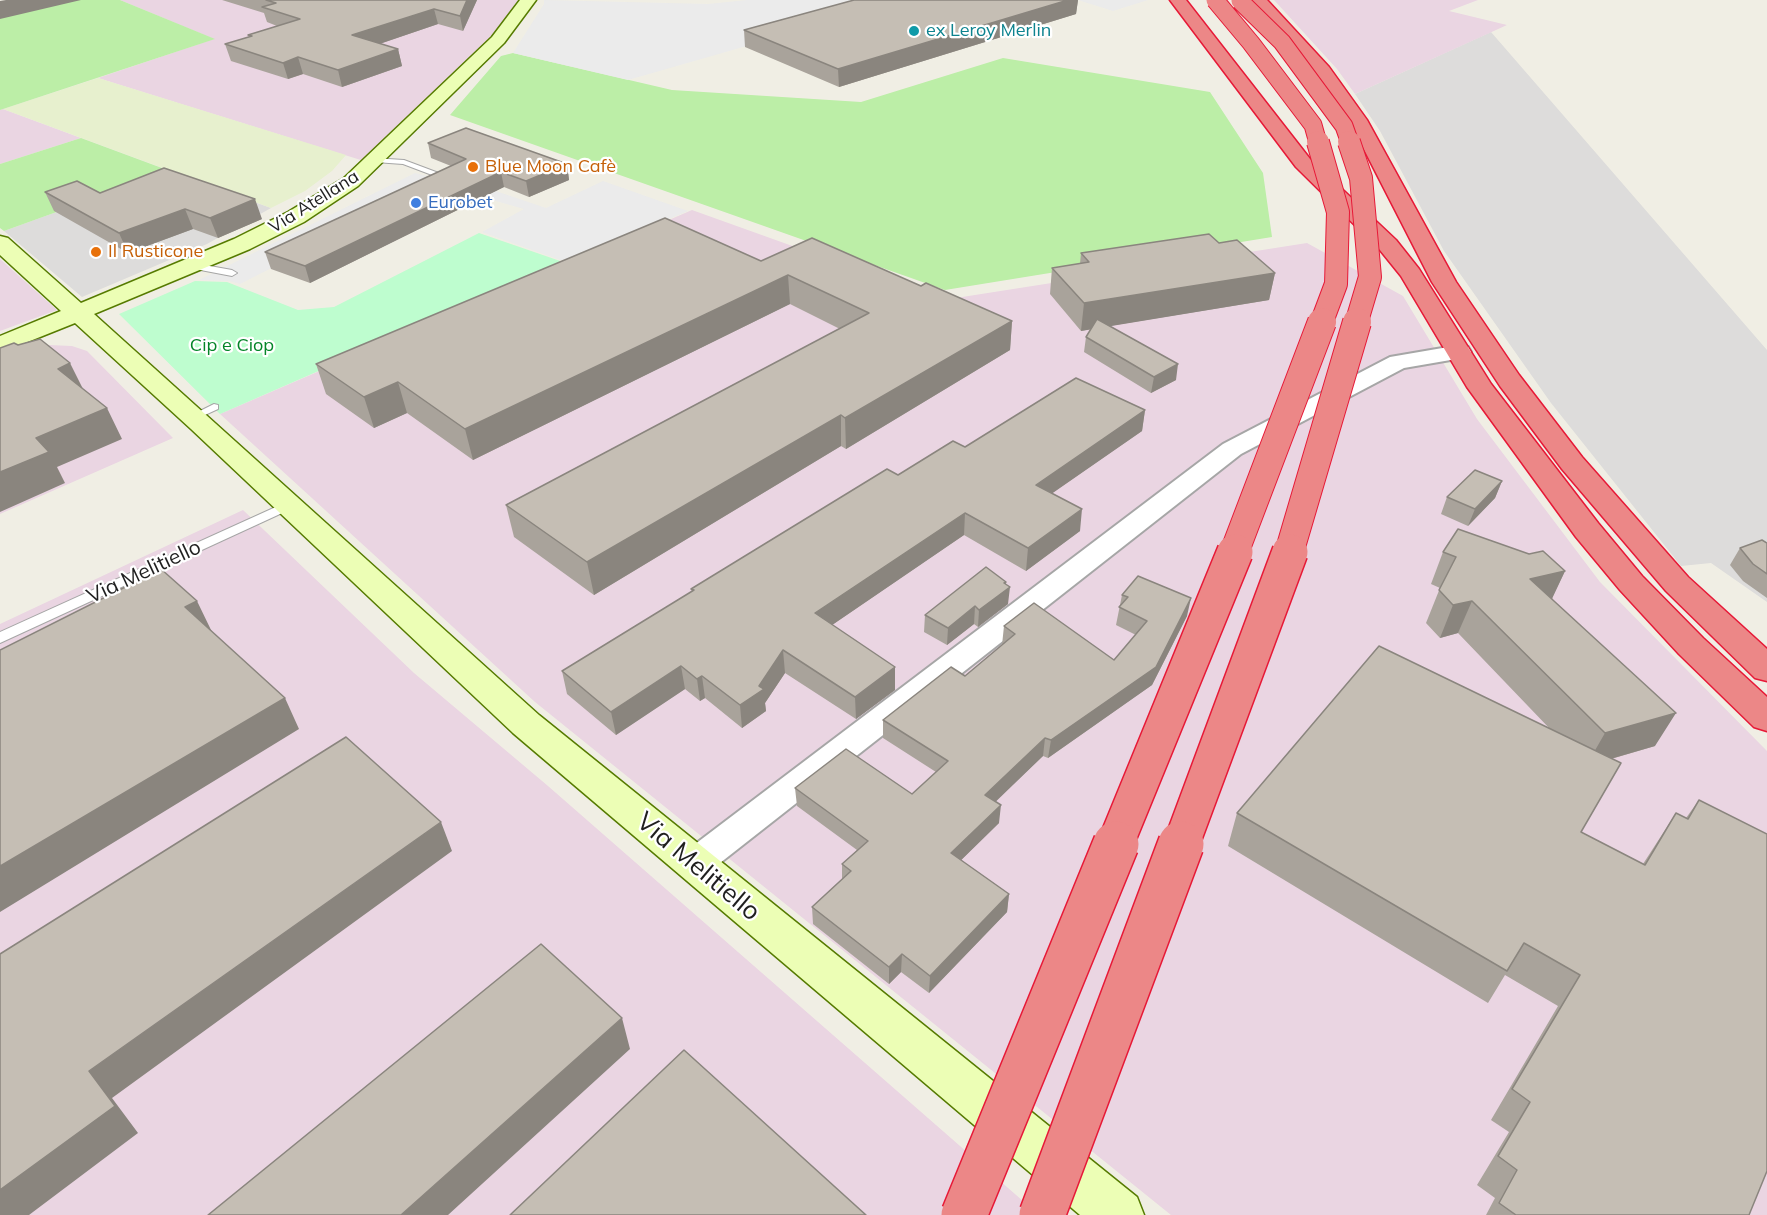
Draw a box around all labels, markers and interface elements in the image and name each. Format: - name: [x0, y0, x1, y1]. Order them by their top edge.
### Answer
- place label: ex Leroy Merlin: [926, 20, 1051, 42]
- marker: ex Leroy Merlin: [907, 24, 921, 38]
- place label: Blue Moon Cafè: [485, 156, 616, 178]
- marker: Blue Moon Cafè: [466, 160, 480, 174]
- street label: Via Atellana: [265, 166, 363, 238]
- place label: Eurobet: [428, 192, 493, 214]
- marker: Eurobet: [409, 196, 423, 210]
- place label: Il Rusticone: [108, 241, 203, 263]
- marker: Il Rusticone: [89, 245, 103, 259]
- park label: Cip e Ciop: [190, 335, 274, 357]
- street label: Via Melitiello: [83, 535, 205, 609]
- street label: Via Melitiello: [630, 806, 766, 928]

